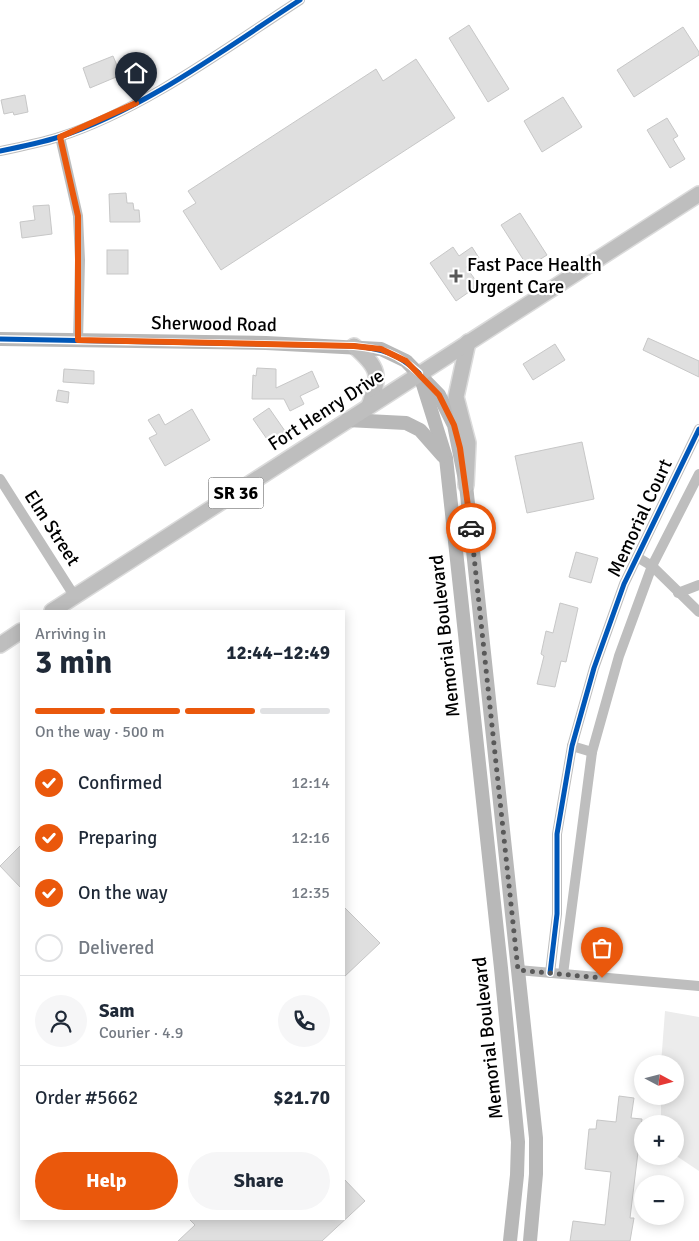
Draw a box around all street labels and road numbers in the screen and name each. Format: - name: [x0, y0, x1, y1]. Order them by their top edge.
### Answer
- street label: Sherwood Road: [151, 311, 277, 337]
- street label: Fort Henry Drive: [264, 364, 388, 456]
- street label: Memorial Court: [602, 455, 678, 581]
- road number: SR 36: [208, 478, 264, 508]
- street label: Elm Street: [19, 486, 85, 571]
- street label: Memorial Boulevard: [425, 554, 465, 718]
- street label: Memorial Boulevard: [468, 956, 508, 1120]

